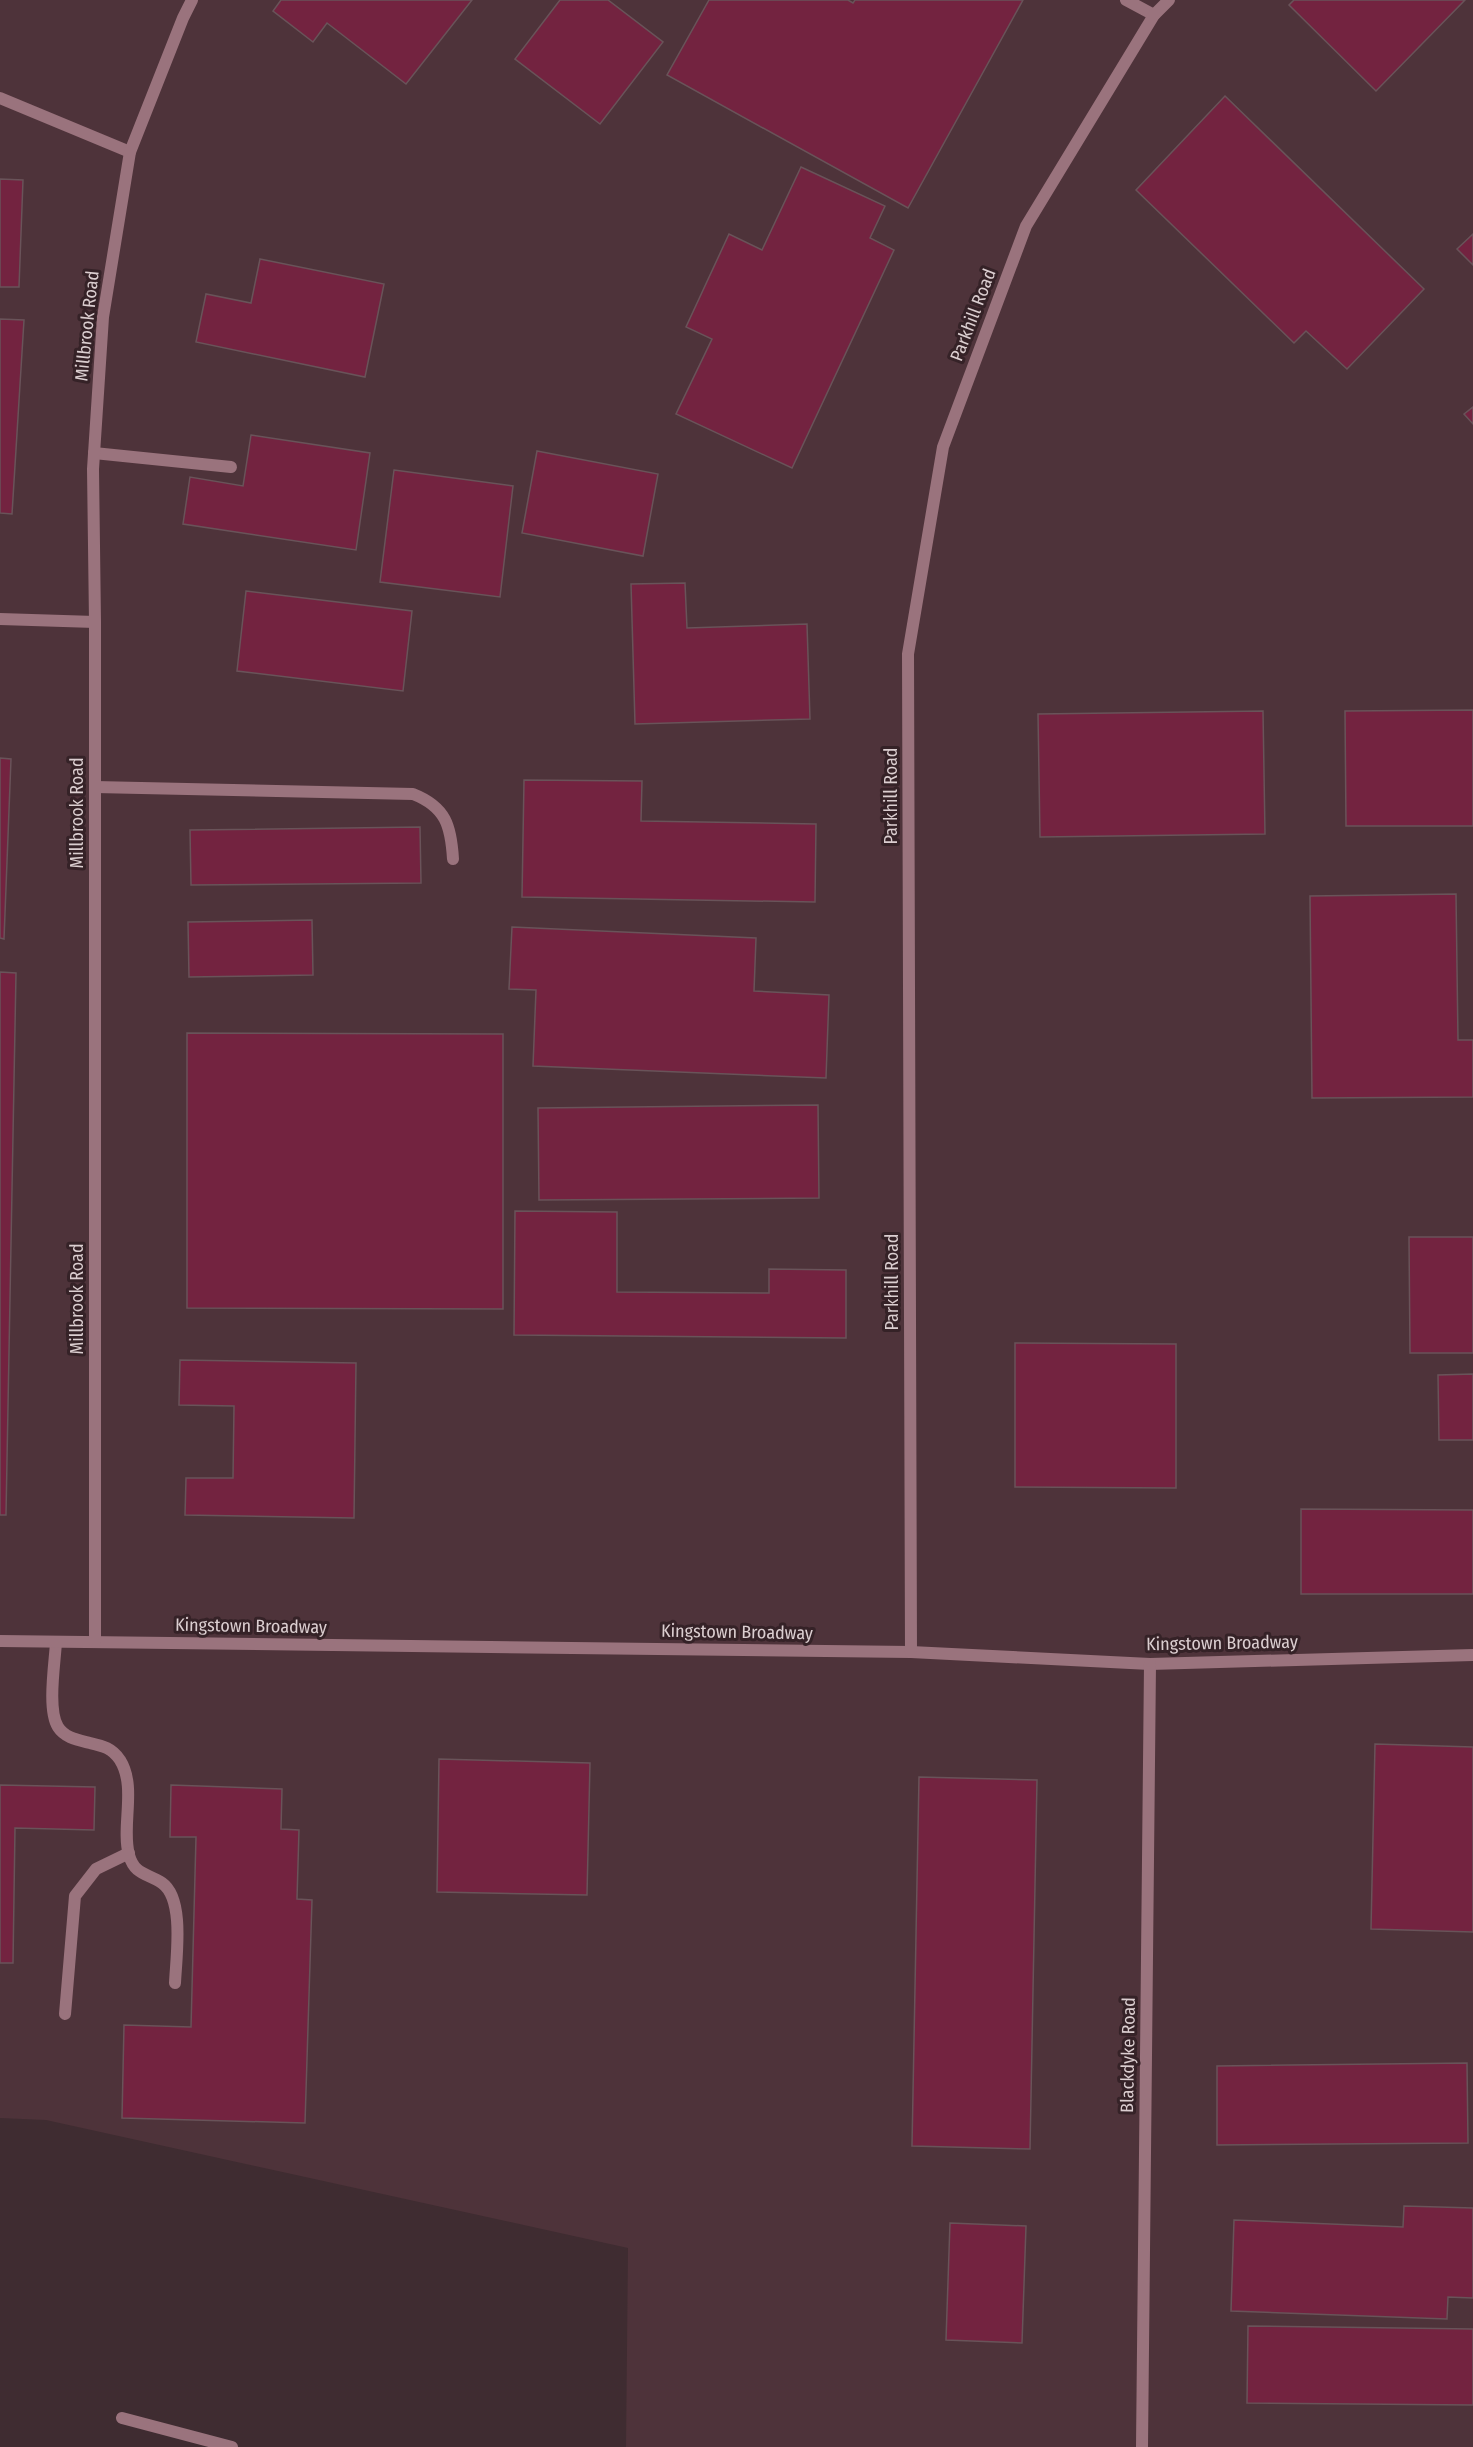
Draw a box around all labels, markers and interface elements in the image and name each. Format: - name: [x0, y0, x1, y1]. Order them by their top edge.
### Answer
- street label: Parkhill Road: [945, 266, 1001, 364]
- street label: Millbrook Road: [70, 270, 104, 382]
- street label: Parkhill Road: [880, 747, 902, 845]
- street label: Millbrook Road: [66, 757, 88, 869]
- street label: Parkhill Road: [881, 1233, 903, 1331]
- street label: Millbrook Road: [66, 1243, 88, 1355]
- street label: Kingstown Broadway: [175, 1614, 327, 1638]
- street label: Kingstown Broadway: [661, 1620, 813, 1644]
- street label: Kingstown Broadway: [1146, 1631, 1298, 1655]
- street label: Blackdyke Road: [1116, 1997, 1140, 2113]

